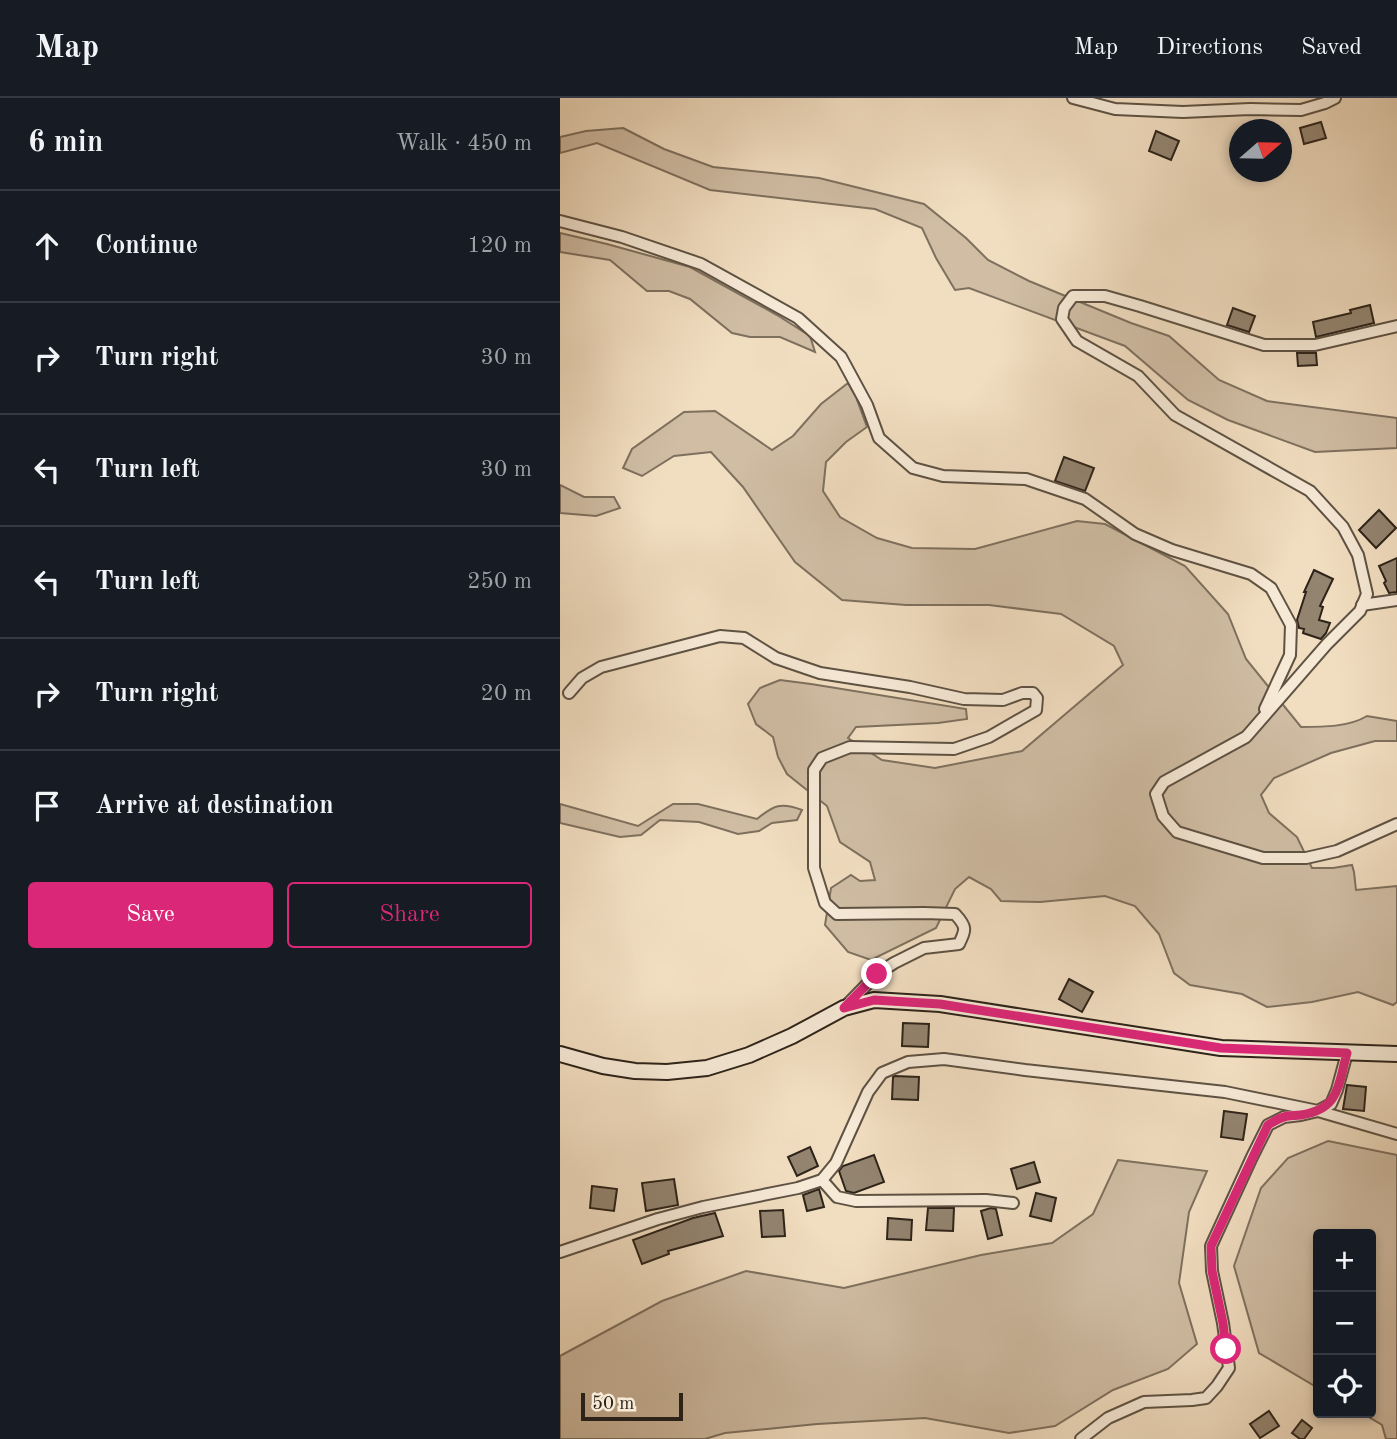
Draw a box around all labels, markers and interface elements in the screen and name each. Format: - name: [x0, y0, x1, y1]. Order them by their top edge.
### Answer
- text: Map: [35, 32, 99, 65]
- text: Map: [1074, 36, 1118, 60]
- text: Directions: [1156, 36, 1263, 60]
- text: Saved: [1301, 36, 1362, 60]
- north arrow: [1229, 119, 1292, 182]
- text: 6 min: [28, 128, 103, 158]
- text: Walk · 450 m: [396, 132, 532, 155]
- icon: ahead: [28, 227, 66, 265]
- text: Continue: [95, 233, 198, 259]
- text: 120 m: [467, 234, 532, 257]
- icon: right: [28, 339, 66, 377]
- text: Turn right: [95, 345, 218, 371]
- text: 30 m: [481, 346, 532, 369]
- icon: left: [28, 451, 66, 489]
- text: Turn left: [95, 457, 200, 483]
- text: 30 m: [481, 458, 532, 481]
- icon: left: [28, 563, 66, 601]
- text: Turn left: [95, 569, 200, 595]
- text: 250 m: [467, 570, 532, 593]
- icon: right: [28, 675, 66, 713]
- text: Turn right: [95, 681, 218, 707]
- text: 20 m: [481, 682, 532, 705]
- icon: arrive: [28, 787, 66, 825]
- text: Arrive at destination: [95, 793, 334, 819]
- button: Save: [28, 882, 273, 948]
- button: Share: [287, 882, 532, 948]
- route end: [861, 958, 892, 989]
- map controls: [1313, 1229, 1376, 1418]
- button: +: [1313, 1229, 1376, 1292]
- button: −: [1313, 1292, 1376, 1355]
- route start: [1210, 1333, 1241, 1364]
- button: locate: [1313, 1355, 1376, 1418]
- scale bar: [581, 1390, 682, 1422]
- text: 50 m: [592, 1395, 634, 1414]

